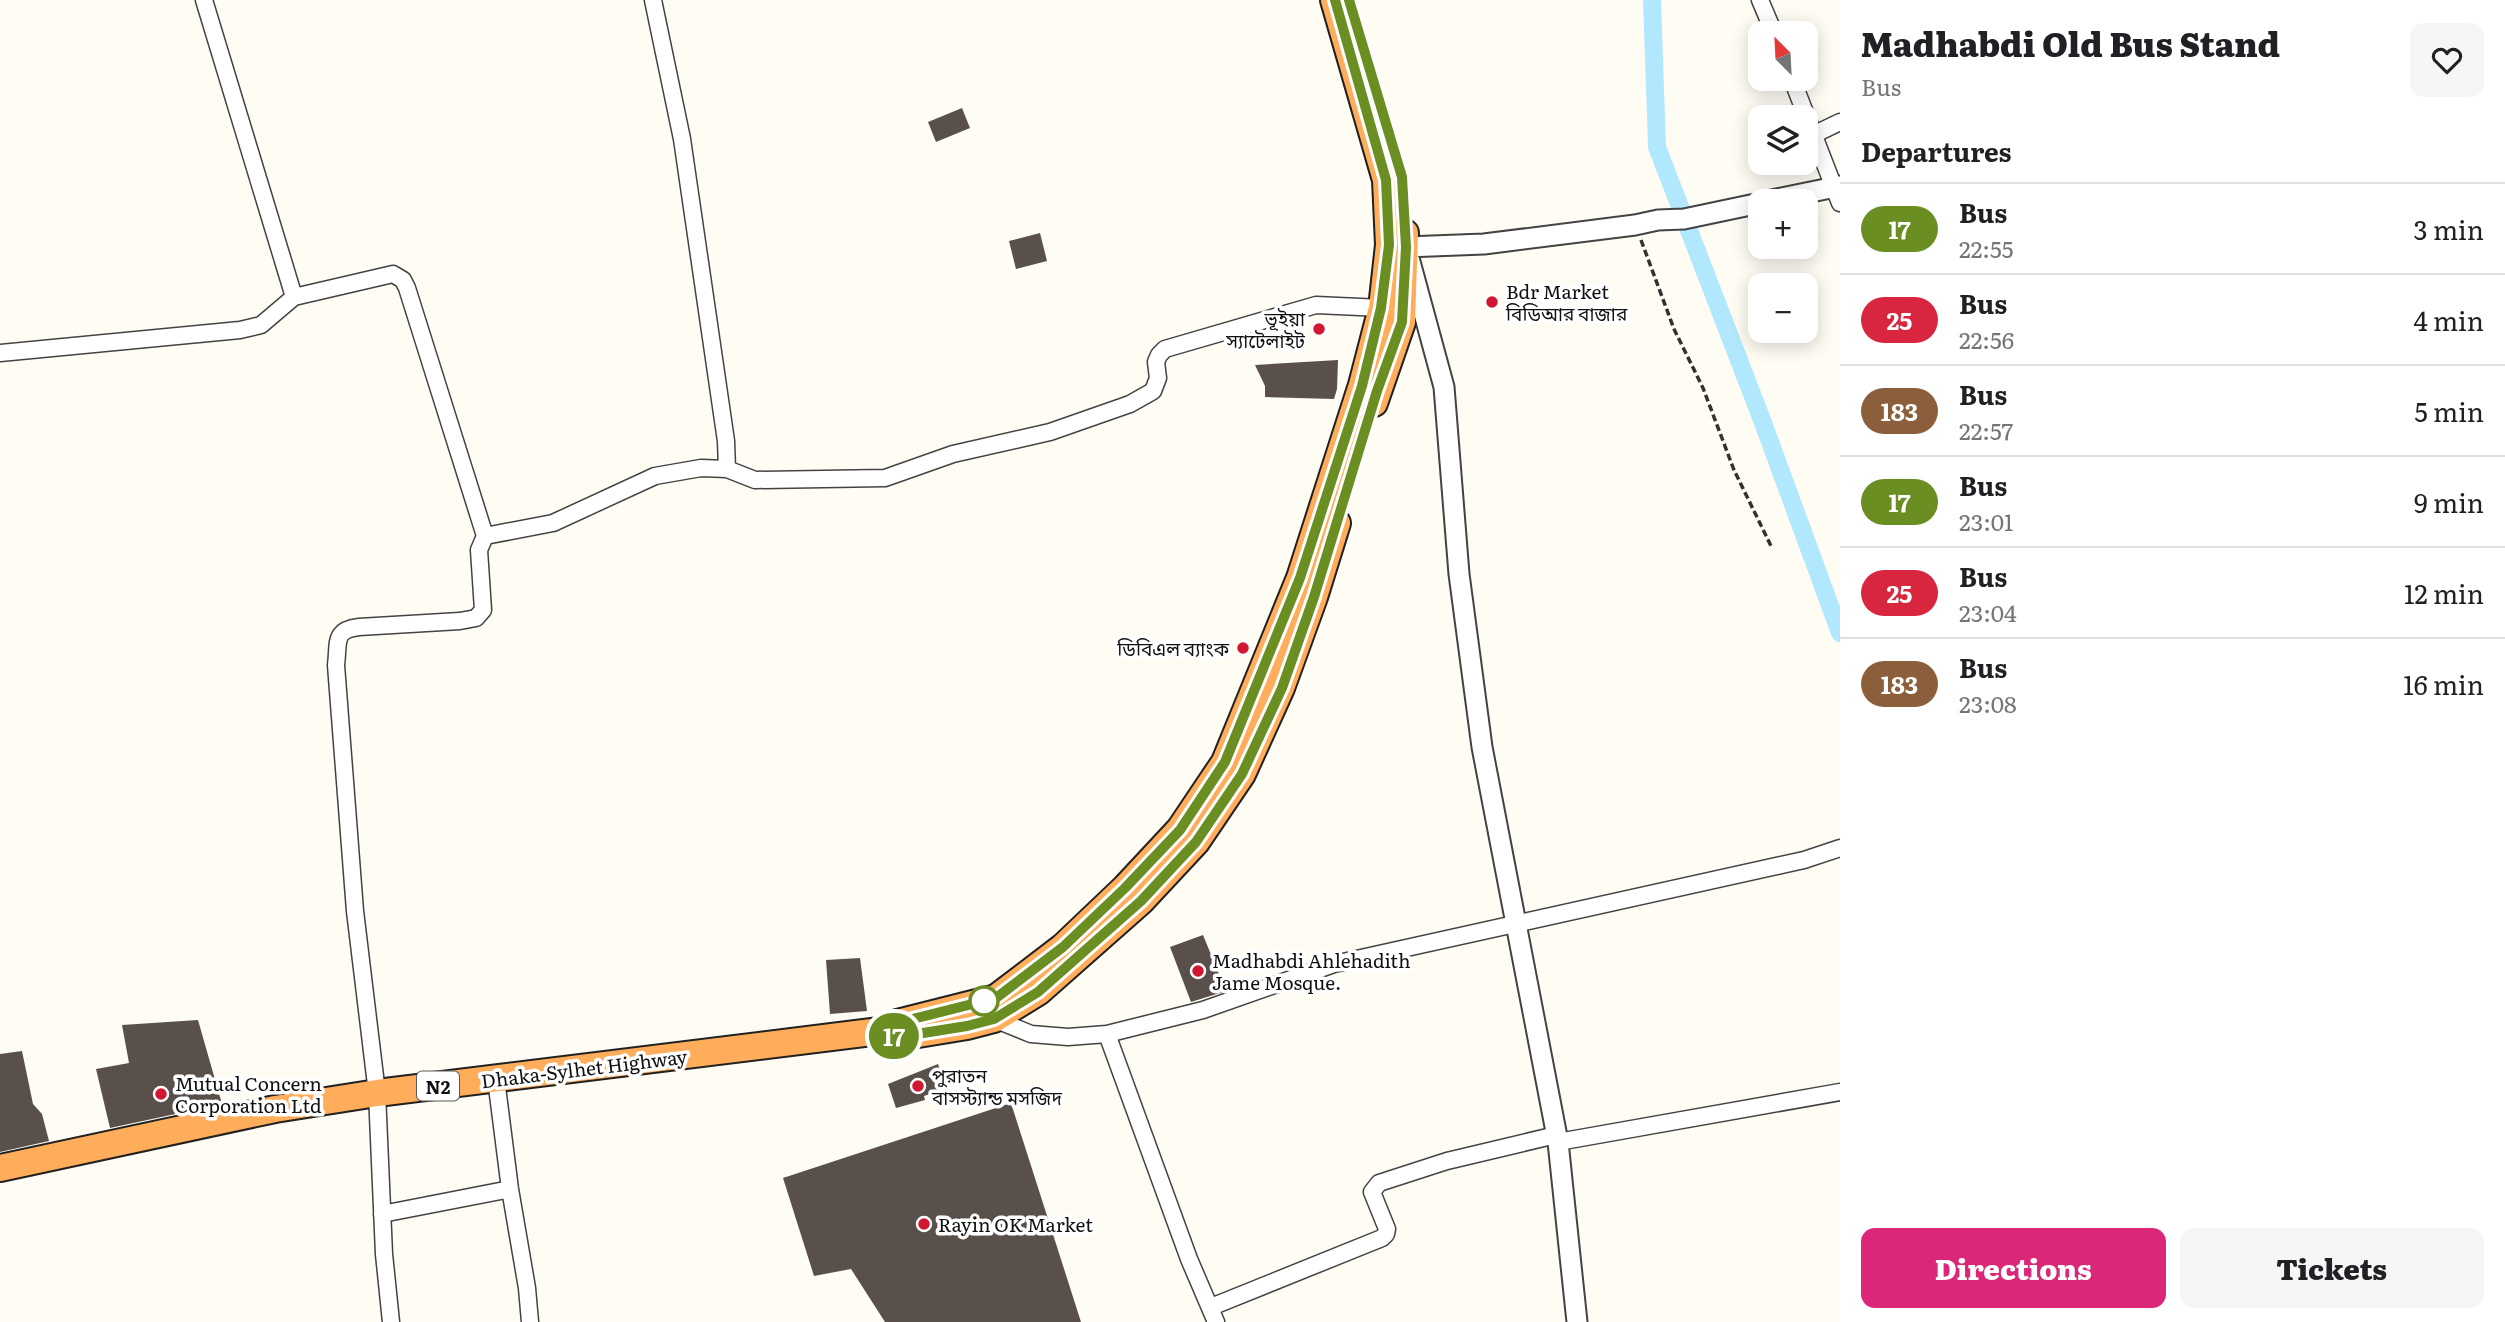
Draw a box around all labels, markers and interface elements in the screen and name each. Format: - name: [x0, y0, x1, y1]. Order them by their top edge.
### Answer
- text: Madhabdi Old Bus Stand: [1861, 18, 2280, 67]
- north arrow: [1748, 21, 1818, 91]
- map controls: [1748, 21, 1818, 343]
- button: heart: [2410, 23, 2484, 97]
- text: Bus: [1861, 69, 1901, 103]
- button: layers: [1748, 105, 1818, 175]
- text: Departures: [1861, 131, 2012, 170]
- button: +: [1748, 189, 1818, 259]
- text: Bus: [1959, 192, 2007, 231]
- text: 3 min: [2414, 209, 2484, 248]
- text: 17: [1888, 211, 1911, 246]
- text: 22:55: [1959, 231, 2013, 265]
- button: −: [1748, 273, 1818, 343]
- place label: Bdr Market বিডিআর বাজার: [1505, 277, 1628, 327]
- text: Bus: [1959, 283, 2007, 322]
- marker: Bdr Market বিডিআর বাজার: [1484, 294, 1500, 310]
- text: 4 min: [2413, 300, 2484, 339]
- text: 25: [1887, 302, 1912, 337]
- place label: ভূইয়া স্যাটেলাইট: [1225, 304, 1306, 354]
- marker: ভূইয়া স্যাটেলাইট: [1311, 321, 1327, 337]
- text: 22:56: [1959, 322, 2014, 356]
- text: Bus: [1959, 374, 2007, 413]
- text: 5 min: [2415, 391, 2484, 430]
- text: 183: [1881, 393, 1918, 428]
- text: 22:57: [1959, 413, 2013, 447]
- text: Bus: [1959, 465, 2007, 504]
- text: 9 min: [2414, 482, 2484, 521]
- text: 17: [1888, 484, 1911, 519]
- text: 23:01: [1959, 504, 2013, 538]
- text: Bus: [1959, 556, 2007, 595]
- text: 12 min: [2404, 573, 2484, 612]
- text: 25: [1887, 575, 1912, 610]
- text: 23:04: [1959, 595, 2017, 629]
- place label: ডিবিএল ব্যাংক: [1116, 634, 1230, 662]
- marker: ডিবিএল ব্যাংক: [1235, 640, 1251, 656]
- text: Bus: [1959, 647, 2007, 686]
- text: 16 min: [2403, 664, 2484, 703]
- text: 183: [1881, 666, 1918, 701]
- text: 23:08: [1959, 686, 2017, 720]
- place label: Madhabdi Ahlehadith Jame Mosque.: [1212, 946, 1411, 996]
- marker: Madhabdi Ahlehadith Jame Mosque.: [1190, 963, 1206, 979]
- unlabelled marker: [969, 986, 999, 1016]
- line badge: 17: [862, 1013, 926, 1059]
- text: 17: [883, 1018, 905, 1053]
- street label: Dhaka-Sylhet Highway: [479, 1041, 689, 1095]
- place label: পুরাতন বাসস্ট্যান্ড মসজিদ: [931, 1061, 1062, 1111]
- place label: Mutual Concern Corporation Ltd: [175, 1069, 322, 1119]
- road number: N2: [417, 1072, 459, 1100]
- marker: পুরাতন বাসস্ট্যান্ড মসজিদ: [910, 1078, 926, 1094]
- marker: Mutual Concern Corporation Ltd: [153, 1086, 169, 1102]
- place label: Rayin OK Market: [938, 1210, 1093, 1238]
- marker: Rayin OK Market: [916, 1216, 932, 1232]
- button: Directions: [1861, 1228, 2166, 1308]
- button: Tickets: [2180, 1228, 2484, 1308]

